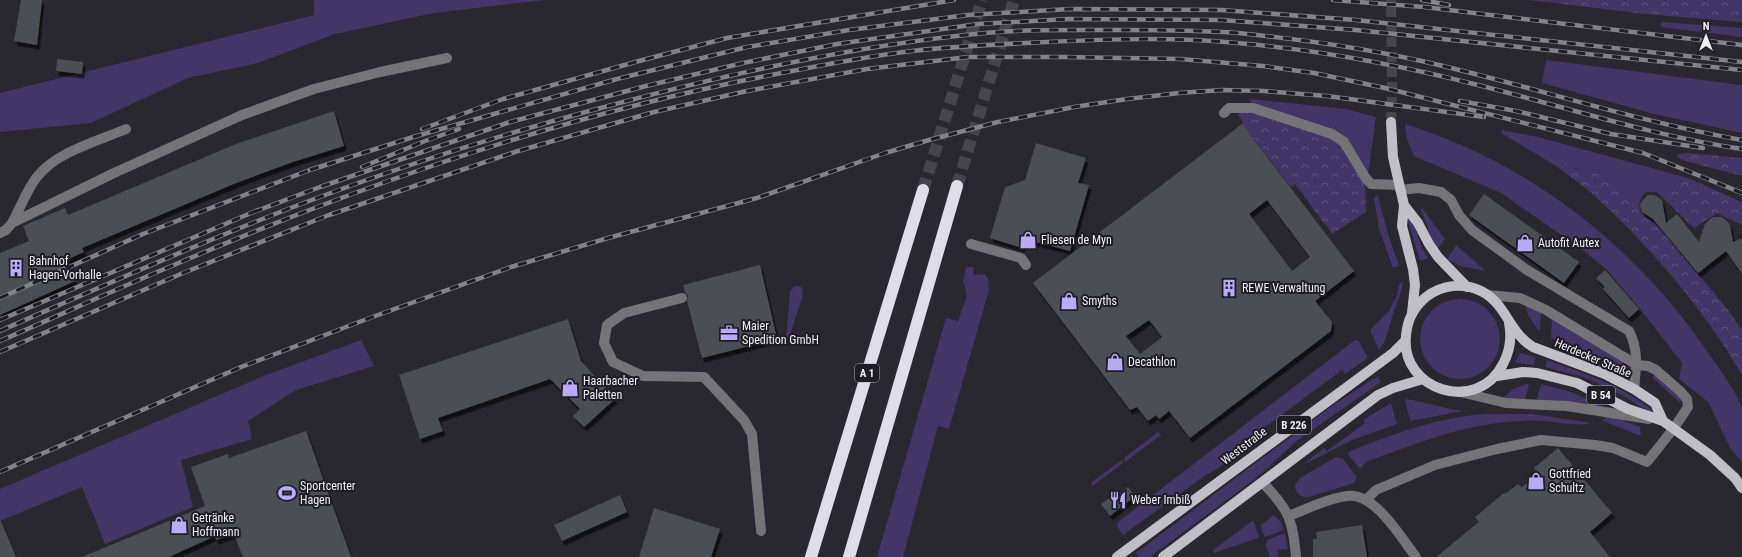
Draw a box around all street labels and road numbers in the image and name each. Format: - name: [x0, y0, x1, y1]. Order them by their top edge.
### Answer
- street label: Herdecker Straße: [1553, 336, 1634, 381]
- road number: A 1: [855, 364, 879, 382]
- road number: B 54: [1587, 386, 1615, 404]
- road number: B 226: [1277, 416, 1311, 434]
- street label: Weststraße: [1218, 424, 1270, 468]

